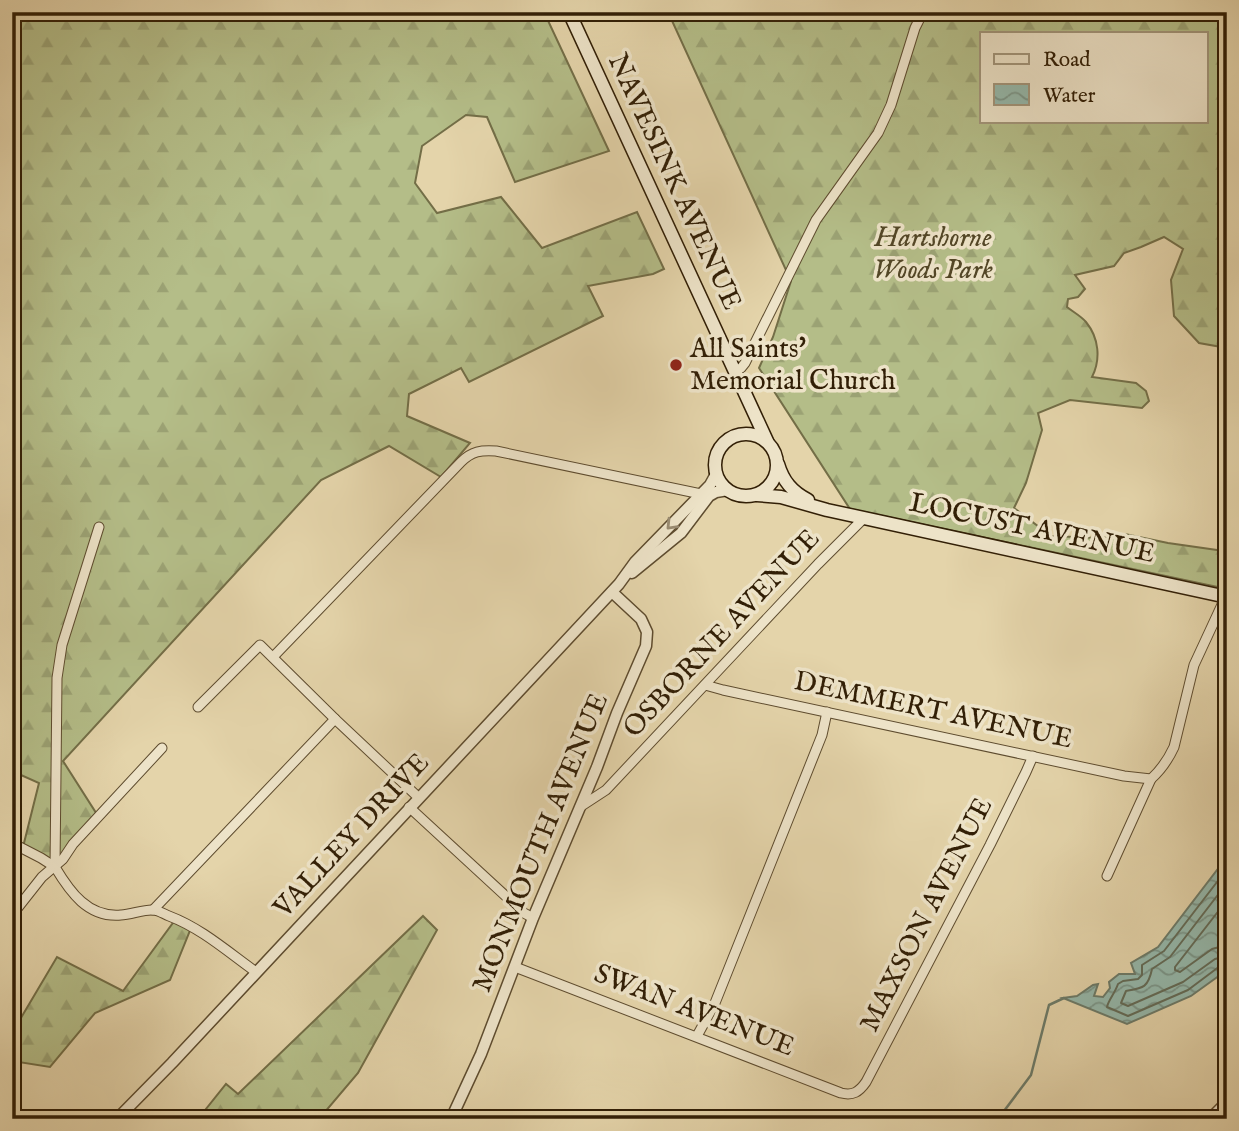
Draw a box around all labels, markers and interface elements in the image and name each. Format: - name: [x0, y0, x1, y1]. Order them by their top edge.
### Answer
- legend: [980, 32, 1208, 122]
- text: Road: [1043, 47, 1091, 74]
- street label: NAVESINK AVENUE: [599, 48, 749, 316]
- text: Water: [1043, 83, 1096, 110]
- park label: Hartshorne Woods Park: [873, 221, 993, 288]
- place label: All Saints' Memorial Church: [689, 332, 896, 399]
- marker: All Saints' Memorial Church: [668, 357, 684, 373]
- street label: LOCUST AVENUE: [906, 486, 1158, 572]
- one-way arrow: [667, 516, 680, 529]
- street label: OSBORNE AVENUE: [616, 522, 828, 746]
- street label: DEMMERT AVENUE: [791, 664, 1075, 758]
- street label: MONMOUTH AVENUE: [465, 688, 617, 998]
- street label: VALLEY DRIVE: [266, 746, 437, 927]
- street label: MAXSON AVENUE: [853, 792, 1001, 1038]
- street label: SWAN AVENUE: [589, 957, 799, 1065]

